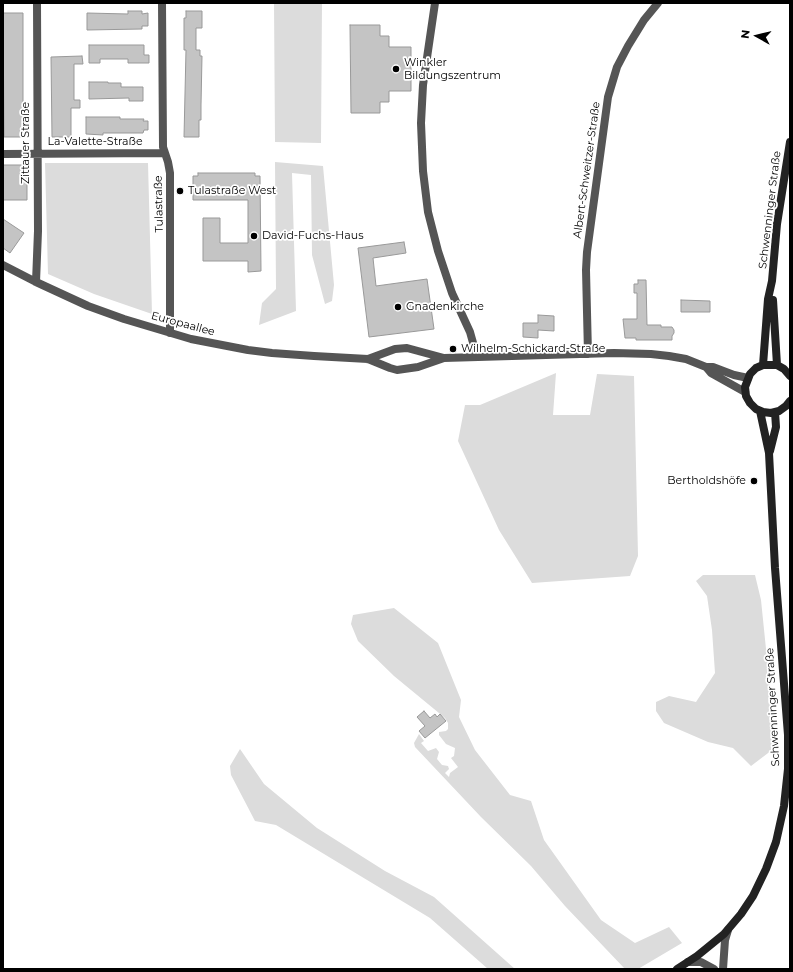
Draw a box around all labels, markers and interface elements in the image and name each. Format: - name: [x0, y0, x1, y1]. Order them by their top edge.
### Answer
- north arrow: [737, 16, 777, 56]
- text: N: [738, 29, 753, 40]
- place label: Winkler Bildungszentrum: [404, 56, 501, 82]
- marker: Winkler Bildungszentrum: [391, 64, 401, 74]
- street label: Albert-Schweitzer-Straße: [571, 101, 603, 239]
- street label: Zittauer Straße: [19, 102, 33, 184]
- street label: La-Valette-Straße: [47, 135, 143, 149]
- street label: Schwenninger Straße: [756, 150, 784, 270]
- street label: Tulastraße: [152, 175, 166, 233]
- place label: Tulastraße West: [188, 184, 276, 198]
- marker: Tulastraße West: [175, 186, 185, 196]
- place label: David-Fuchs-Haus: [262, 229, 364, 243]
- marker: David-Fuchs-Haus: [249, 231, 259, 241]
- place label: Gnadenkirche: [406, 300, 484, 314]
- marker: Gnadenkirche: [393, 302, 403, 312]
- street label: Europaallee: [150, 309, 216, 339]
- place label: Wilhelm-Schickard-Straße: [461, 342, 605, 356]
- marker: Wilhelm-Schickard-Straße: [448, 344, 458, 354]
- place label: Bertholdshöfe: [667, 474, 746, 488]
- marker: Bertholdshöfe: [749, 476, 759, 486]
- street label: Schwenninger Straße: [763, 647, 783, 767]

